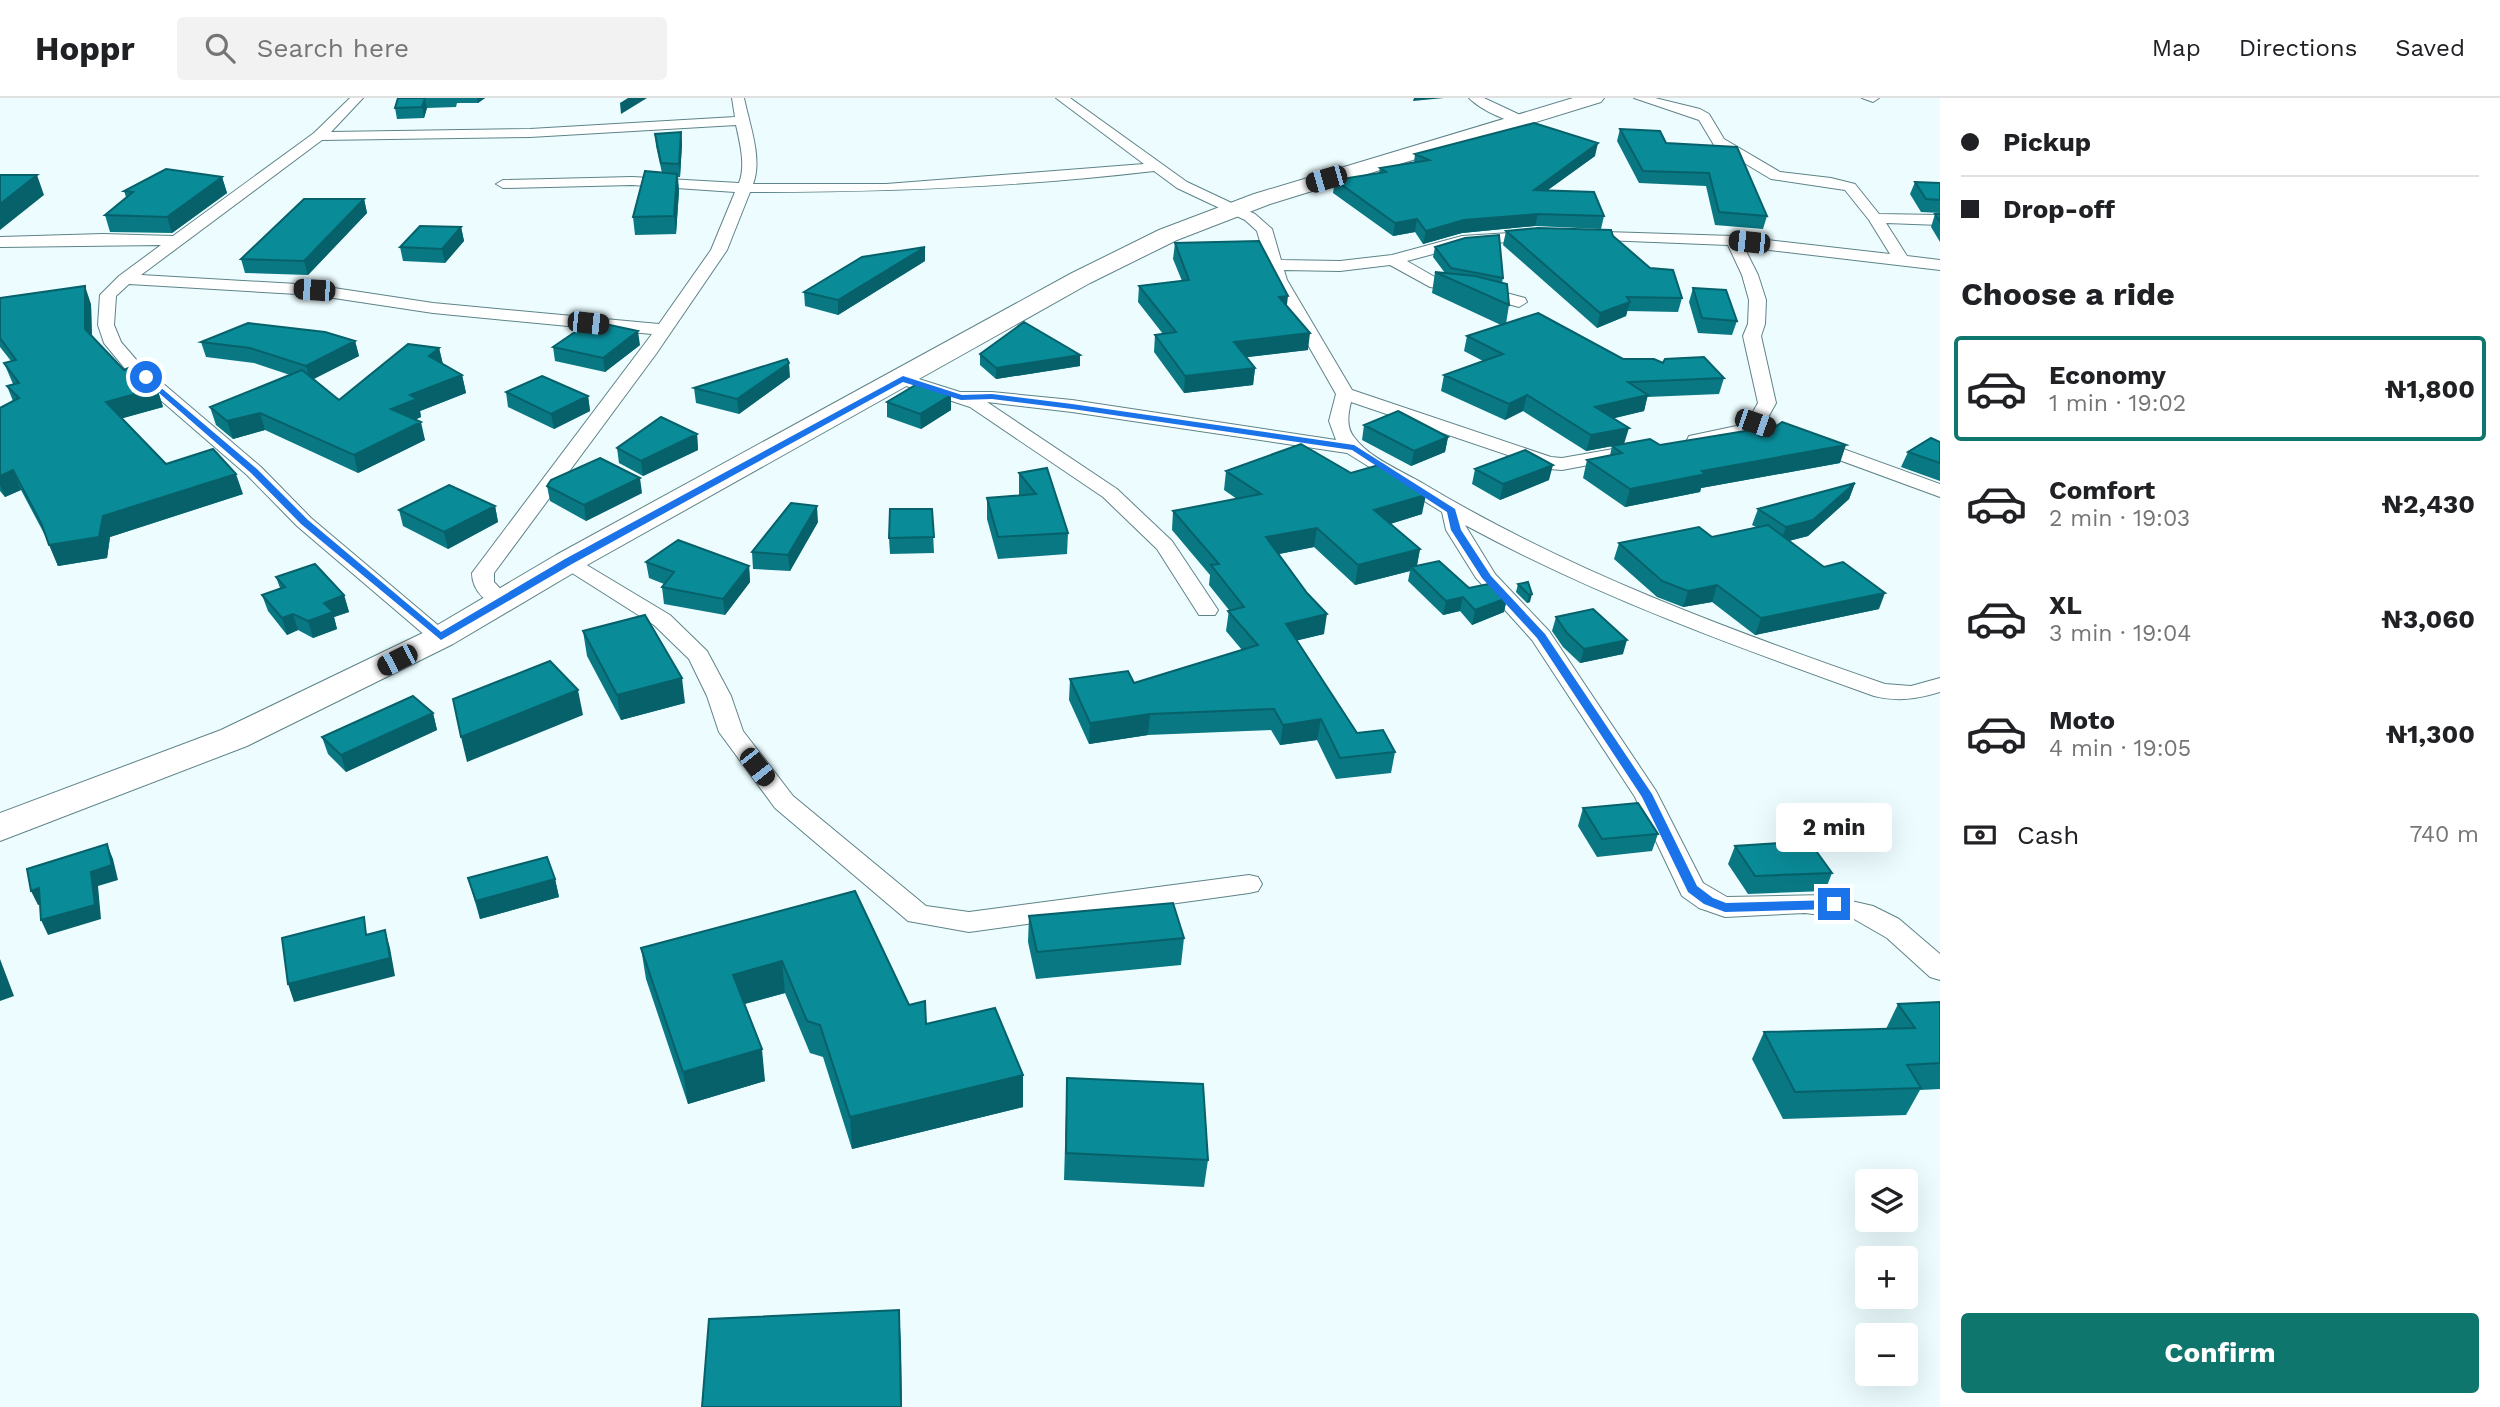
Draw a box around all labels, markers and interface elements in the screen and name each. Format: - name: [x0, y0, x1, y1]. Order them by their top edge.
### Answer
- search box: [177, 17, 667, 80]
- text: Hoppr: [35, 29, 135, 68]
- icon: search: [201, 29, 239, 67]
- text: Search here: [257, 33, 409, 63]
- text: Map: [2152, 34, 2201, 62]
- text: Directions: [2239, 34, 2357, 62]
- text: Saved: [2395, 34, 2465, 62]
- text: Pickup: [2003, 127, 2091, 157]
- car: [1303, 163, 1350, 195]
- text: Drop-off: [2003, 194, 2115, 224]
- car: [1728, 229, 1771, 255]
- text: Choose a ride: [1961, 275, 2175, 313]
- car: [293, 278, 336, 302]
- car: [567, 310, 610, 336]
- icon: car: [1965, 357, 2028, 420]
- text: Economy: [2049, 360, 2166, 390]
- route start: [130, 361, 162, 393]
- text: ₦1,800: [2385, 374, 2475, 404]
- text: 1 min · 19:02: [2049, 390, 2186, 417]
- car: [1732, 406, 1779, 440]
- icon: car: [1965, 472, 2028, 535]
- text: Comfort: [2049, 475, 2155, 505]
- text: ₦2,430: [2382, 489, 2475, 519]
- text: 2 min · 19:03: [2049, 505, 2190, 532]
- icon: car: [1965, 587, 2028, 650]
- text: XL: [2049, 590, 2082, 620]
- text: ₦3,060: [2381, 604, 2475, 634]
- text: 3 min · 19:04: [2049, 620, 2191, 647]
- car: [374, 641, 421, 679]
- icon: car: [1965, 702, 2028, 765]
- text: Moto: [2049, 705, 2115, 735]
- text: ₦1,300: [2386, 719, 2475, 749]
- text: 4 min · 19:05: [2049, 735, 2191, 762]
- car: [736, 744, 779, 790]
- callout: 2 min: [1776, 802, 1892, 852]
- text: 2 min: [1803, 814, 1865, 841]
- icon: cash: [1961, 816, 1999, 854]
- text: Cash: [2017, 820, 2079, 850]
- text: 740 m: [2410, 821, 2479, 848]
- route end: [1818, 888, 1850, 920]
- map controls: [1855, 1169, 1918, 1386]
- button: layers: [1855, 1169, 1918, 1232]
- button: +: [1855, 1246, 1918, 1309]
- button: Confirm: [1961, 1313, 2479, 1393]
- button: −: [1855, 1323, 1918, 1386]

